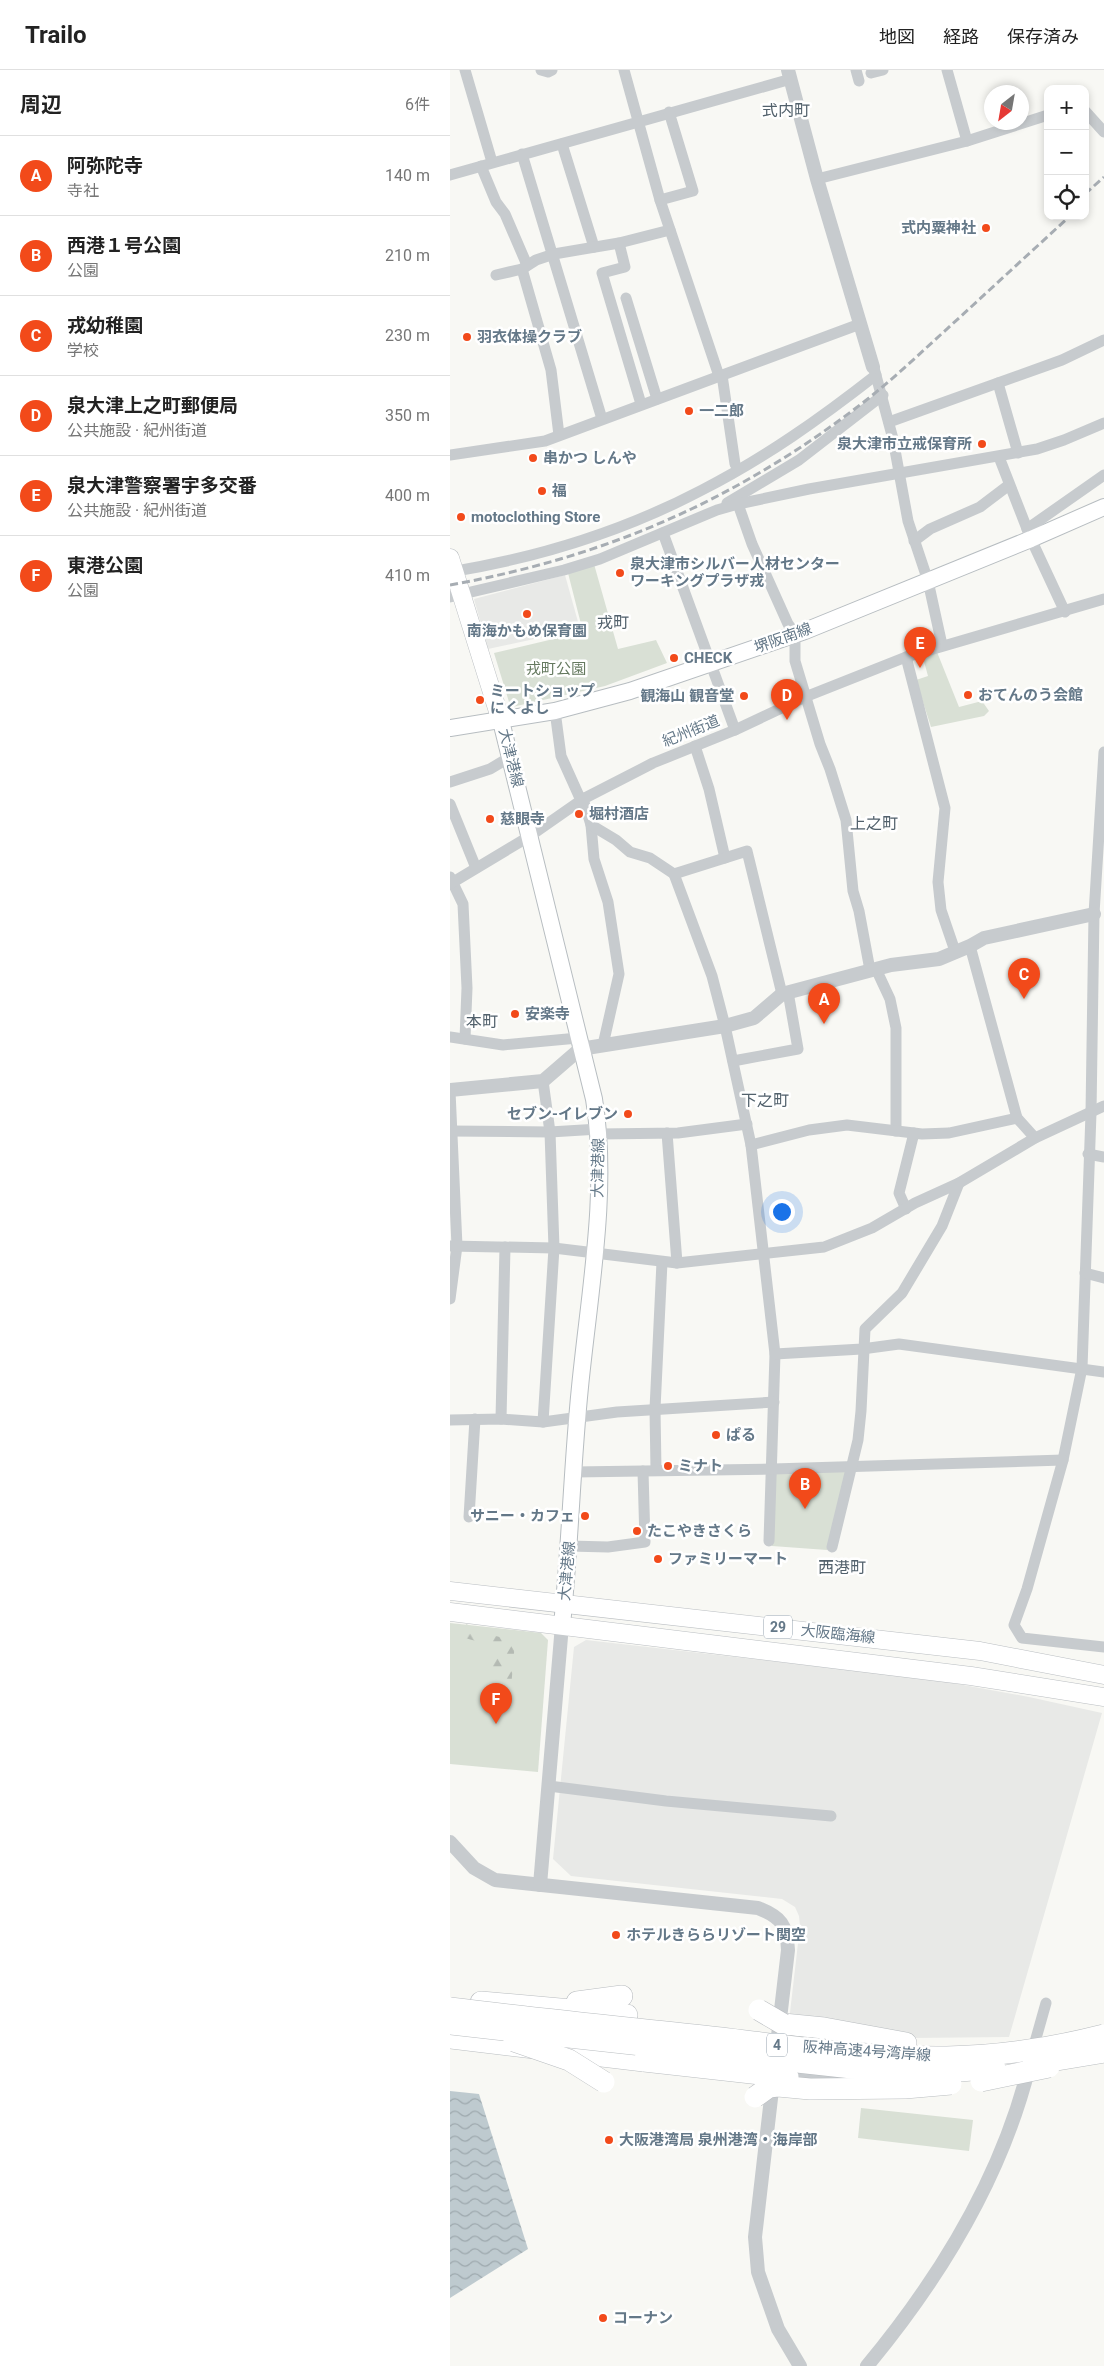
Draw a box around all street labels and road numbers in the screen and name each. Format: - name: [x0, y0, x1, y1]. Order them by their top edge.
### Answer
- street label: 堺阪南線: [752, 619, 814, 657]
- street label: 紀州街道: [660, 711, 722, 751]
- street label: 大津港線: [495, 727, 527, 789]
- street label: 大津港線: [588, 1138, 608, 1198]
- street label: 大津港線: [555, 1540, 579, 1602]
- road number: 29: [764, 1615, 792, 1638]
- street label: 大阪臨海線: [800, 1621, 876, 1647]
- road number: 4: [767, 2034, 787, 2056]
- street label: 阪神高速4号湾岸線: [802, 2038, 932, 2064]

